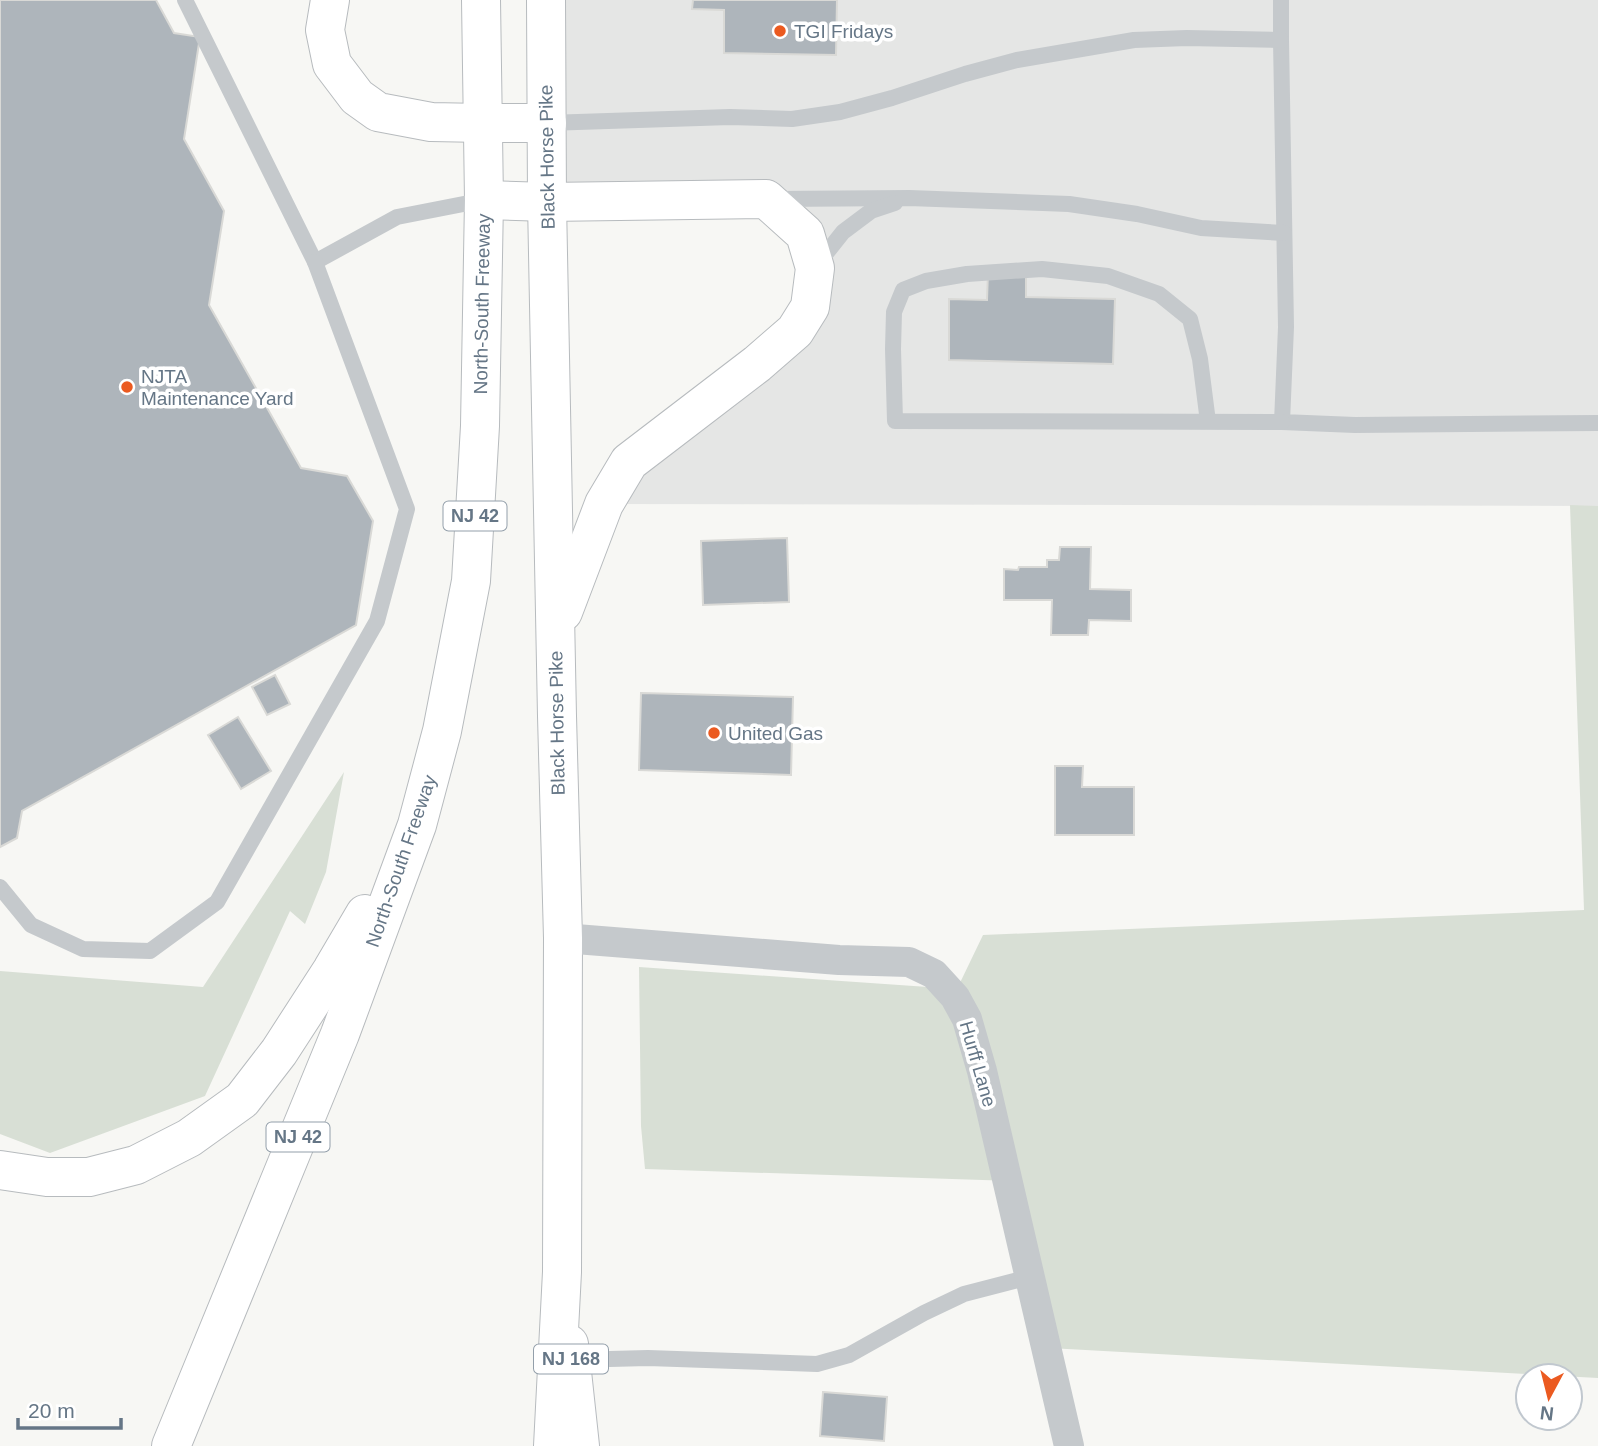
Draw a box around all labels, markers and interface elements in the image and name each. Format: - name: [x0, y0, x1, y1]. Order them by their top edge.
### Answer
- place label: TGI Fridays: [794, 21, 893, 42]
- marker: TGI Fridays: [772, 23, 788, 39]
- street label: Black Horse Pike: [535, 84, 559, 230]
- street label: North-South Freeway: [470, 213, 494, 394]
- place label: NJTA Maintenance Yard: [141, 366, 293, 409]
- marker: NJTA Maintenance Yard: [119, 379, 135, 395]
- road number: NJ 42: [444, 502, 506, 530]
- street label: Black Horse Pike: [545, 650, 569, 796]
- place label: United Gas: [728, 723, 823, 744]
- marker: United Gas: [706, 725, 722, 741]
- street label: North-South Freeway: [362, 772, 440, 950]
- street label: Hurff Lane: [956, 1019, 1000, 1109]
- road number: NJ 42: [266, 1122, 330, 1152]
- road number: NJ 168: [534, 1344, 608, 1374]
- north arrow: [1514, 1362, 1584, 1432]
- scale bar: [18, 1386, 121, 1430]
- text: 20 m: [28, 1399, 75, 1422]
- text: N: [1539, 1402, 1555, 1425]

